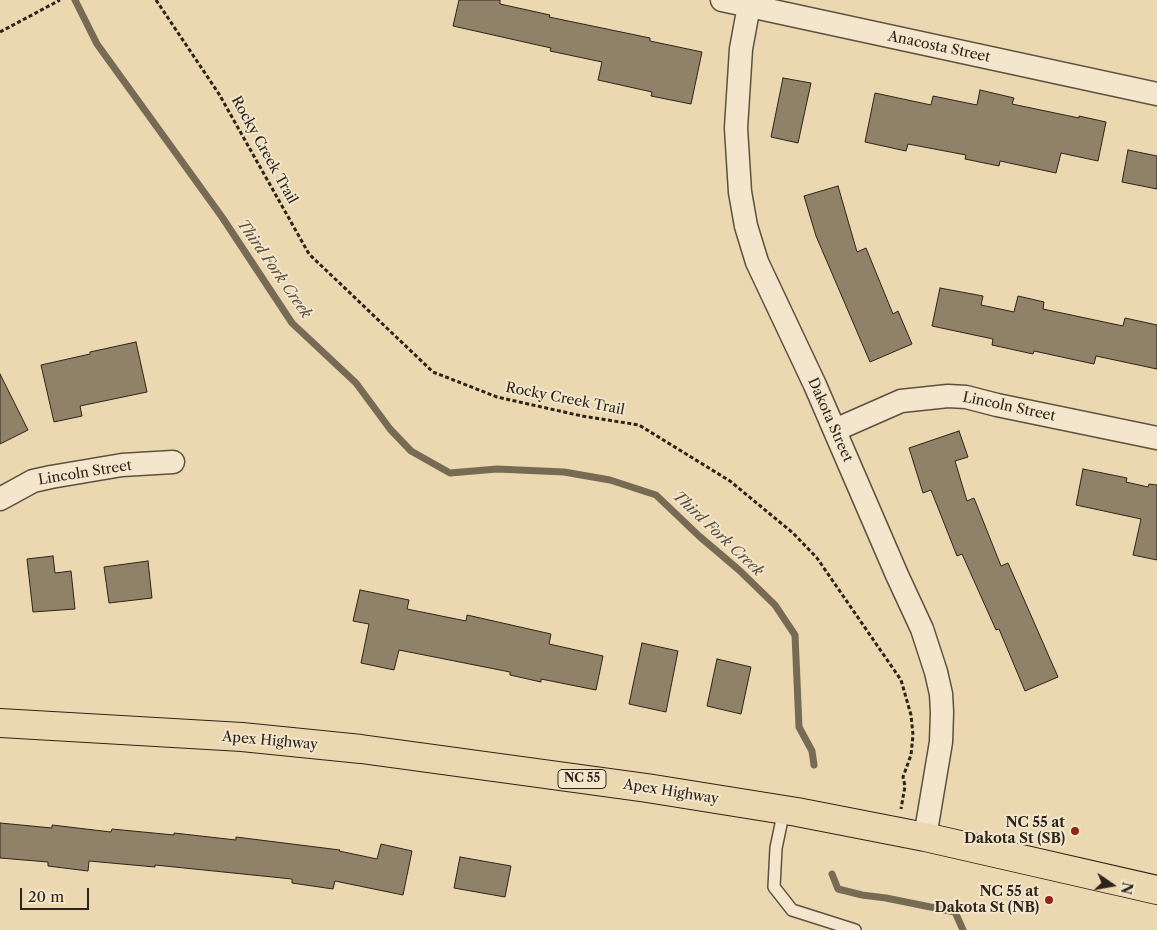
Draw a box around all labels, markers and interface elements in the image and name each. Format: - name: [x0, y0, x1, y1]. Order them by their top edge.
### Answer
- street label: Anacosta Street: [886, 28, 992, 66]
- street label: Rocky Creek Trail: [227, 93, 301, 207]
- water label: Third Fork Creek: [233, 216, 315, 322]
- street label: Dakota Street: [804, 375, 856, 465]
- street label: Rocky Creek Trail: [504, 379, 626, 419]
- street label: Lincoln Street: [961, 389, 1057, 425]
- street label: Lincoln Street: [37, 457, 133, 489]
- water label: Third Fork Creek: [669, 488, 767, 580]
- street label: Apex Highway: [221, 728, 319, 754]
- road number: NC 55: [558, 770, 606, 789]
- street label: Apex Highway: [622, 776, 720, 808]
- place label: NC 55 at Dakota St (SB): [964, 815, 1065, 848]
- marker: NC 55 at Dakota St (SB): [1069, 825, 1081, 837]
- north arrow: [1087, 860, 1137, 910]
- scale bar: [22, 878, 91, 910]
- text: N: [1117, 880, 1137, 896]
- place label: NC 55 at Dakota St (NB): [935, 884, 1039, 916]
- text: 20 m: [28, 887, 64, 906]
- marker: NC 55 at Dakota St (NB): [1043, 894, 1055, 906]

